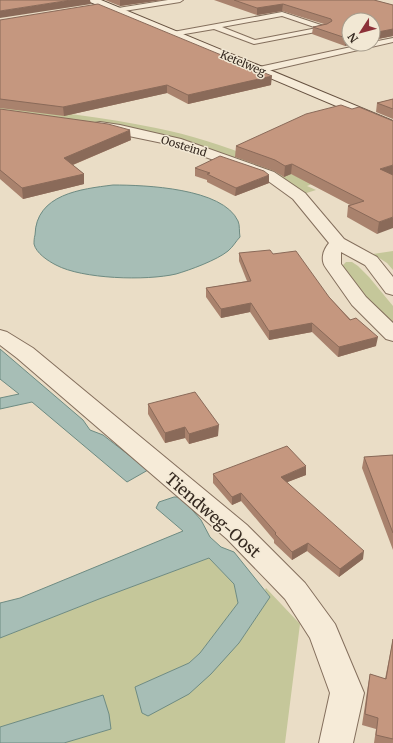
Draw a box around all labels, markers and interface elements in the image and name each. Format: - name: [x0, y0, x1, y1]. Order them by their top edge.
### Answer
- north arrow: [341, 12, 381, 52]
- text: N: [345, 30, 361, 46]
- street label: Ketelweg: [218, 47, 268, 79]
- street label: Oosteind: [159, 132, 209, 160]
- street label: Tiendweg-Oost: [161, 468, 265, 562]

